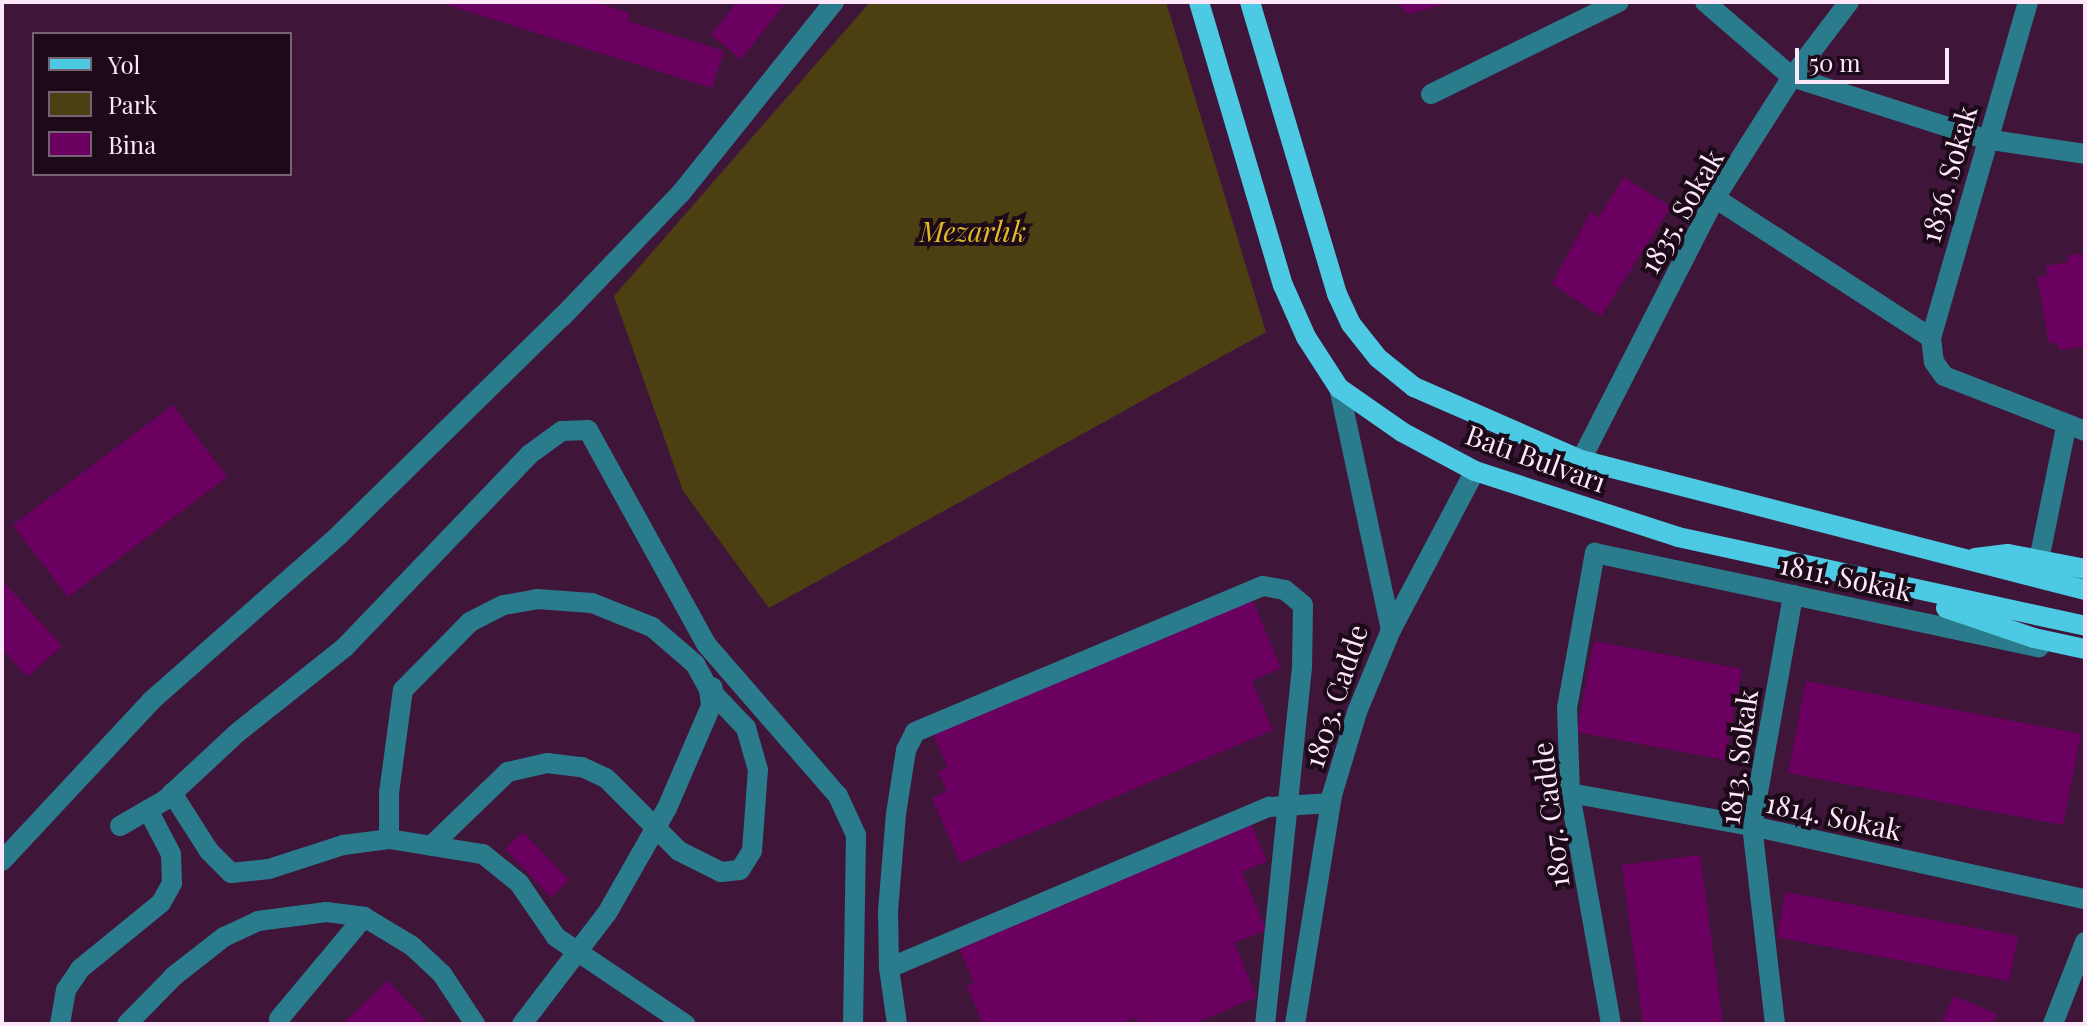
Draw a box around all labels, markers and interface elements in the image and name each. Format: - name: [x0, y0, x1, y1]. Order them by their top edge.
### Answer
- legend: [32, 32, 292, 176]
- scale bar: [1799, 32, 1953, 82]
- text: 50 m: [1809, 46, 1861, 78]
- text: Yol: [108, 48, 140, 80]
- text: Park: [108, 88, 157, 120]
- street label: 1836. Sokak: [1913, 102, 1983, 246]
- text: Bina: [108, 128, 156, 160]
- street label: 1835. Sokak: [1632, 143, 1730, 279]
- park label: Mezarlık: [920, 214, 1026, 248]
- street label: Batı Bulvarı: [1462, 417, 1610, 499]
- street label: 1811. Sokak: [1777, 547, 1915, 607]
- street label: 1803. Cadde: [1296, 620, 1374, 772]
- street label: 1813. Sokak: [1712, 687, 1764, 827]
- street label: 1807. Cadde: [1524, 741, 1576, 889]
- street label: 1814. Sokak: [1763, 785, 1905, 847]

